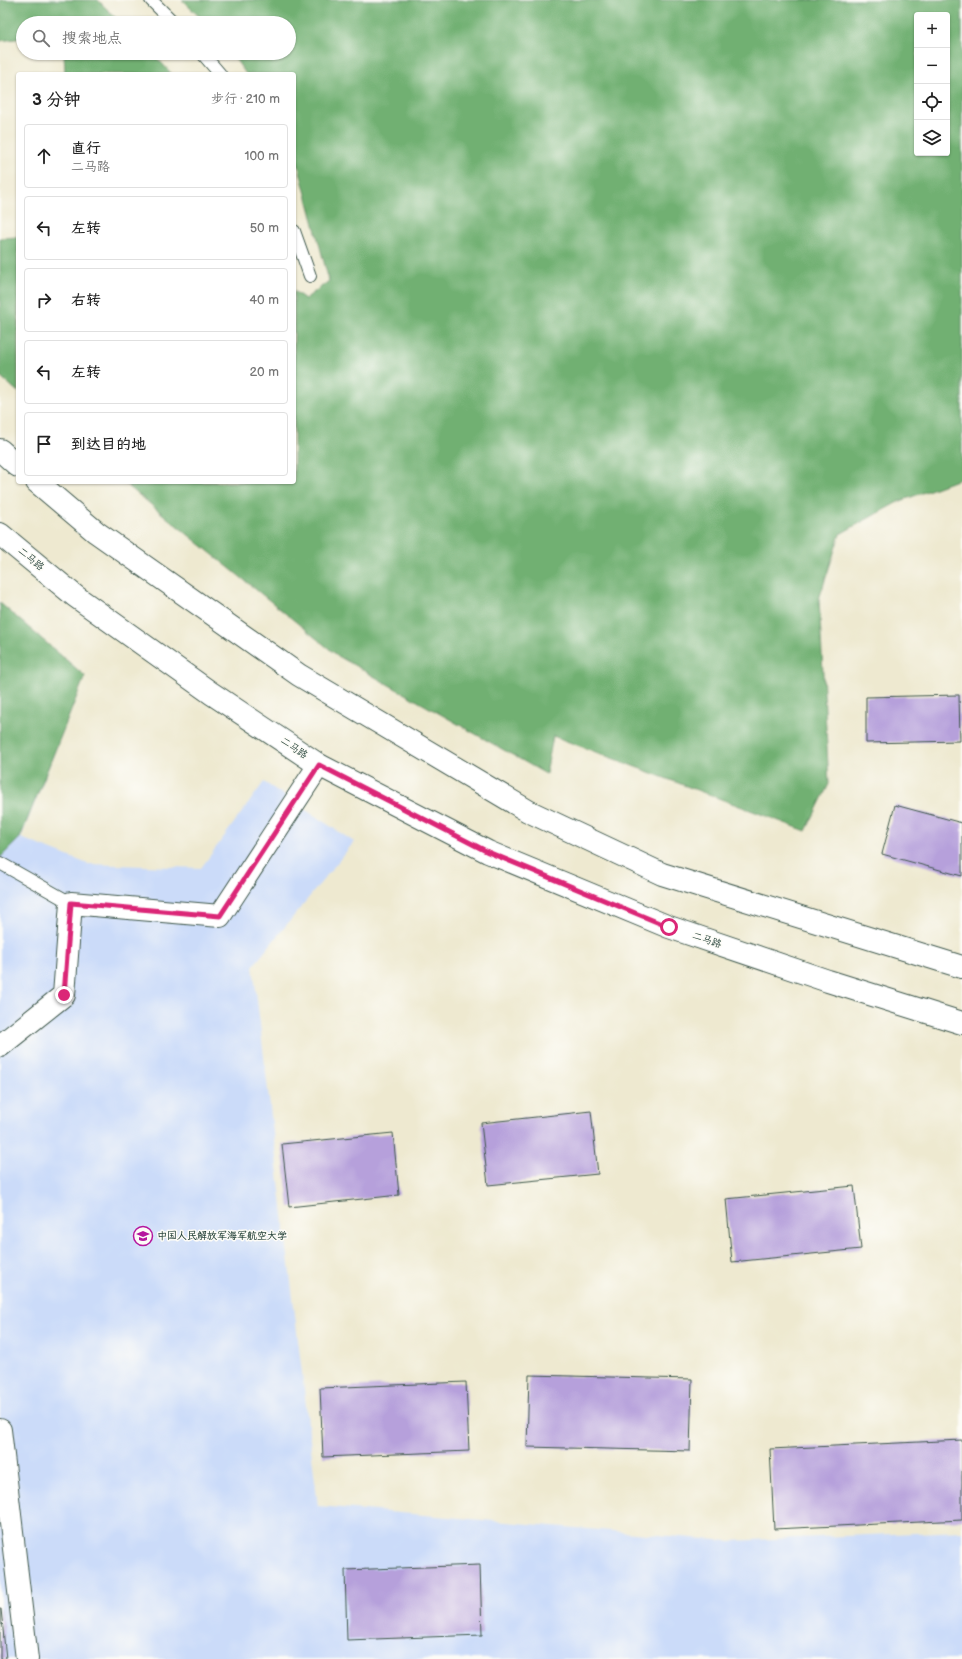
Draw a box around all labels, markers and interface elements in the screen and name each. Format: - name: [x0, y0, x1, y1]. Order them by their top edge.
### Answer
- map controls: [914, 12, 950, 156]
- button: +: [914, 12, 950, 48]
- search box: [16, 16, 296, 60]
- icon: search: [30, 27, 52, 49]
- text: 搜索地点: [62, 29, 122, 48]
- button: −: [914, 48, 950, 84]
- button: locate: [914, 84, 950, 120]
- text: 3 分钟: [32, 90, 81, 110]
- text: 步行 · 210 m: [211, 91, 280, 107]
- button: layers: [914, 120, 950, 156]
- text: 直行: [71, 139, 101, 158]
- icon: ahead: [33, 145, 55, 167]
- text: 100 m: [244, 148, 279, 164]
- text: 二马路: [71, 159, 110, 175]
- icon: left: [33, 217, 55, 239]
- text: 左转: [71, 219, 101, 238]
- text: 50 m: [250, 220, 279, 236]
- icon: right: [33, 289, 55, 311]
- text: 右转: [71, 291, 101, 310]
- text: 40 m: [249, 292, 279, 308]
- icon: left: [33, 361, 55, 383]
- text: 左转: [71, 363, 101, 382]
- text: 20 m: [249, 364, 279, 380]
- icon: arrive: [33, 433, 55, 455]
- text: 到达目的地: [71, 435, 146, 454]
- street label: 二马路: [16, 545, 46, 573]
- street label: 二马路: [278, 735, 310, 761]
- route start: [660, 918, 678, 936]
- street label: 二马路: [691, 929, 723, 951]
- route end: [55, 986, 73, 1004]
- school or university icon: 中国人民解放军海军航空大学: [132, 1225, 154, 1247]
- place label: 中国人民解放军海军航空大学: [157, 1230, 287, 1242]

